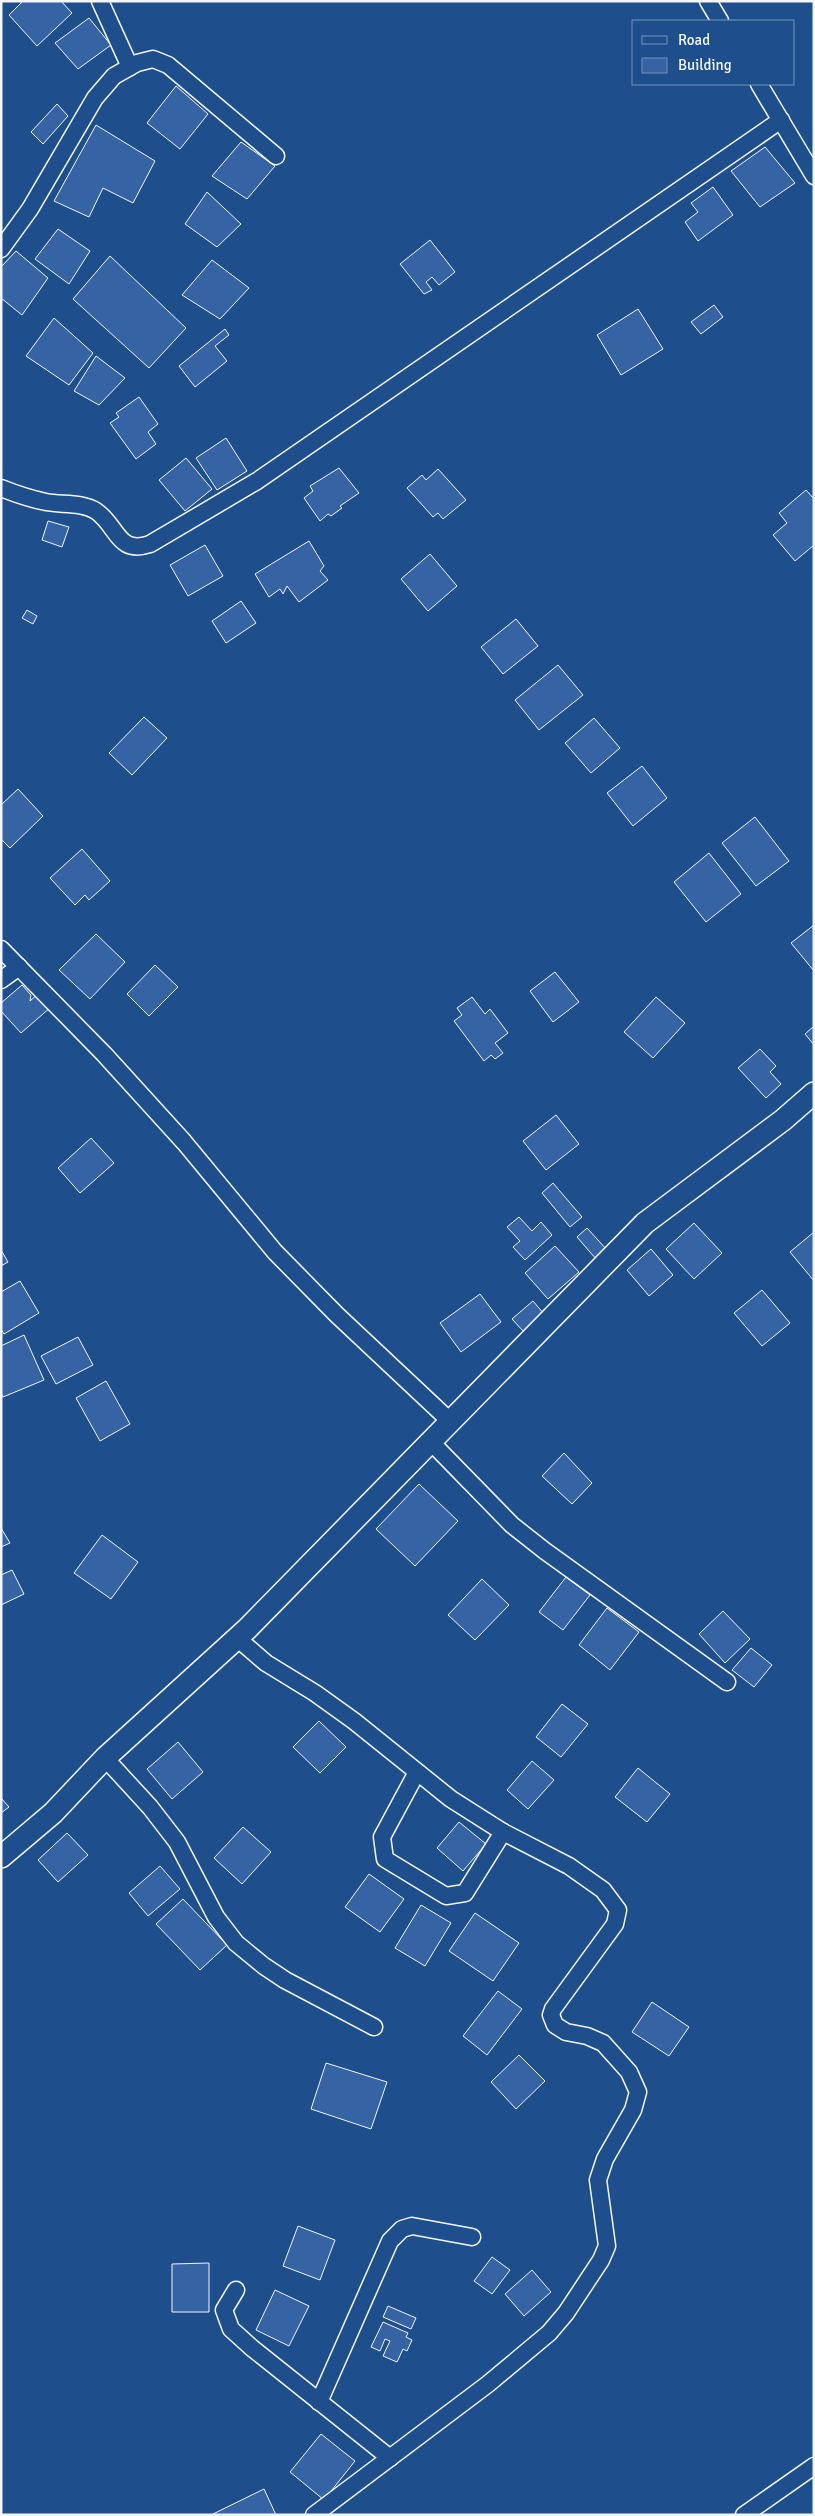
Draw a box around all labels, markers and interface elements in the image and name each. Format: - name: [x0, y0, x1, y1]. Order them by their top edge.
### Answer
- legend: [632, 20, 795, 85]
- text: Road: [678, 31, 710, 49]
- text: Building: [678, 56, 732, 74]

